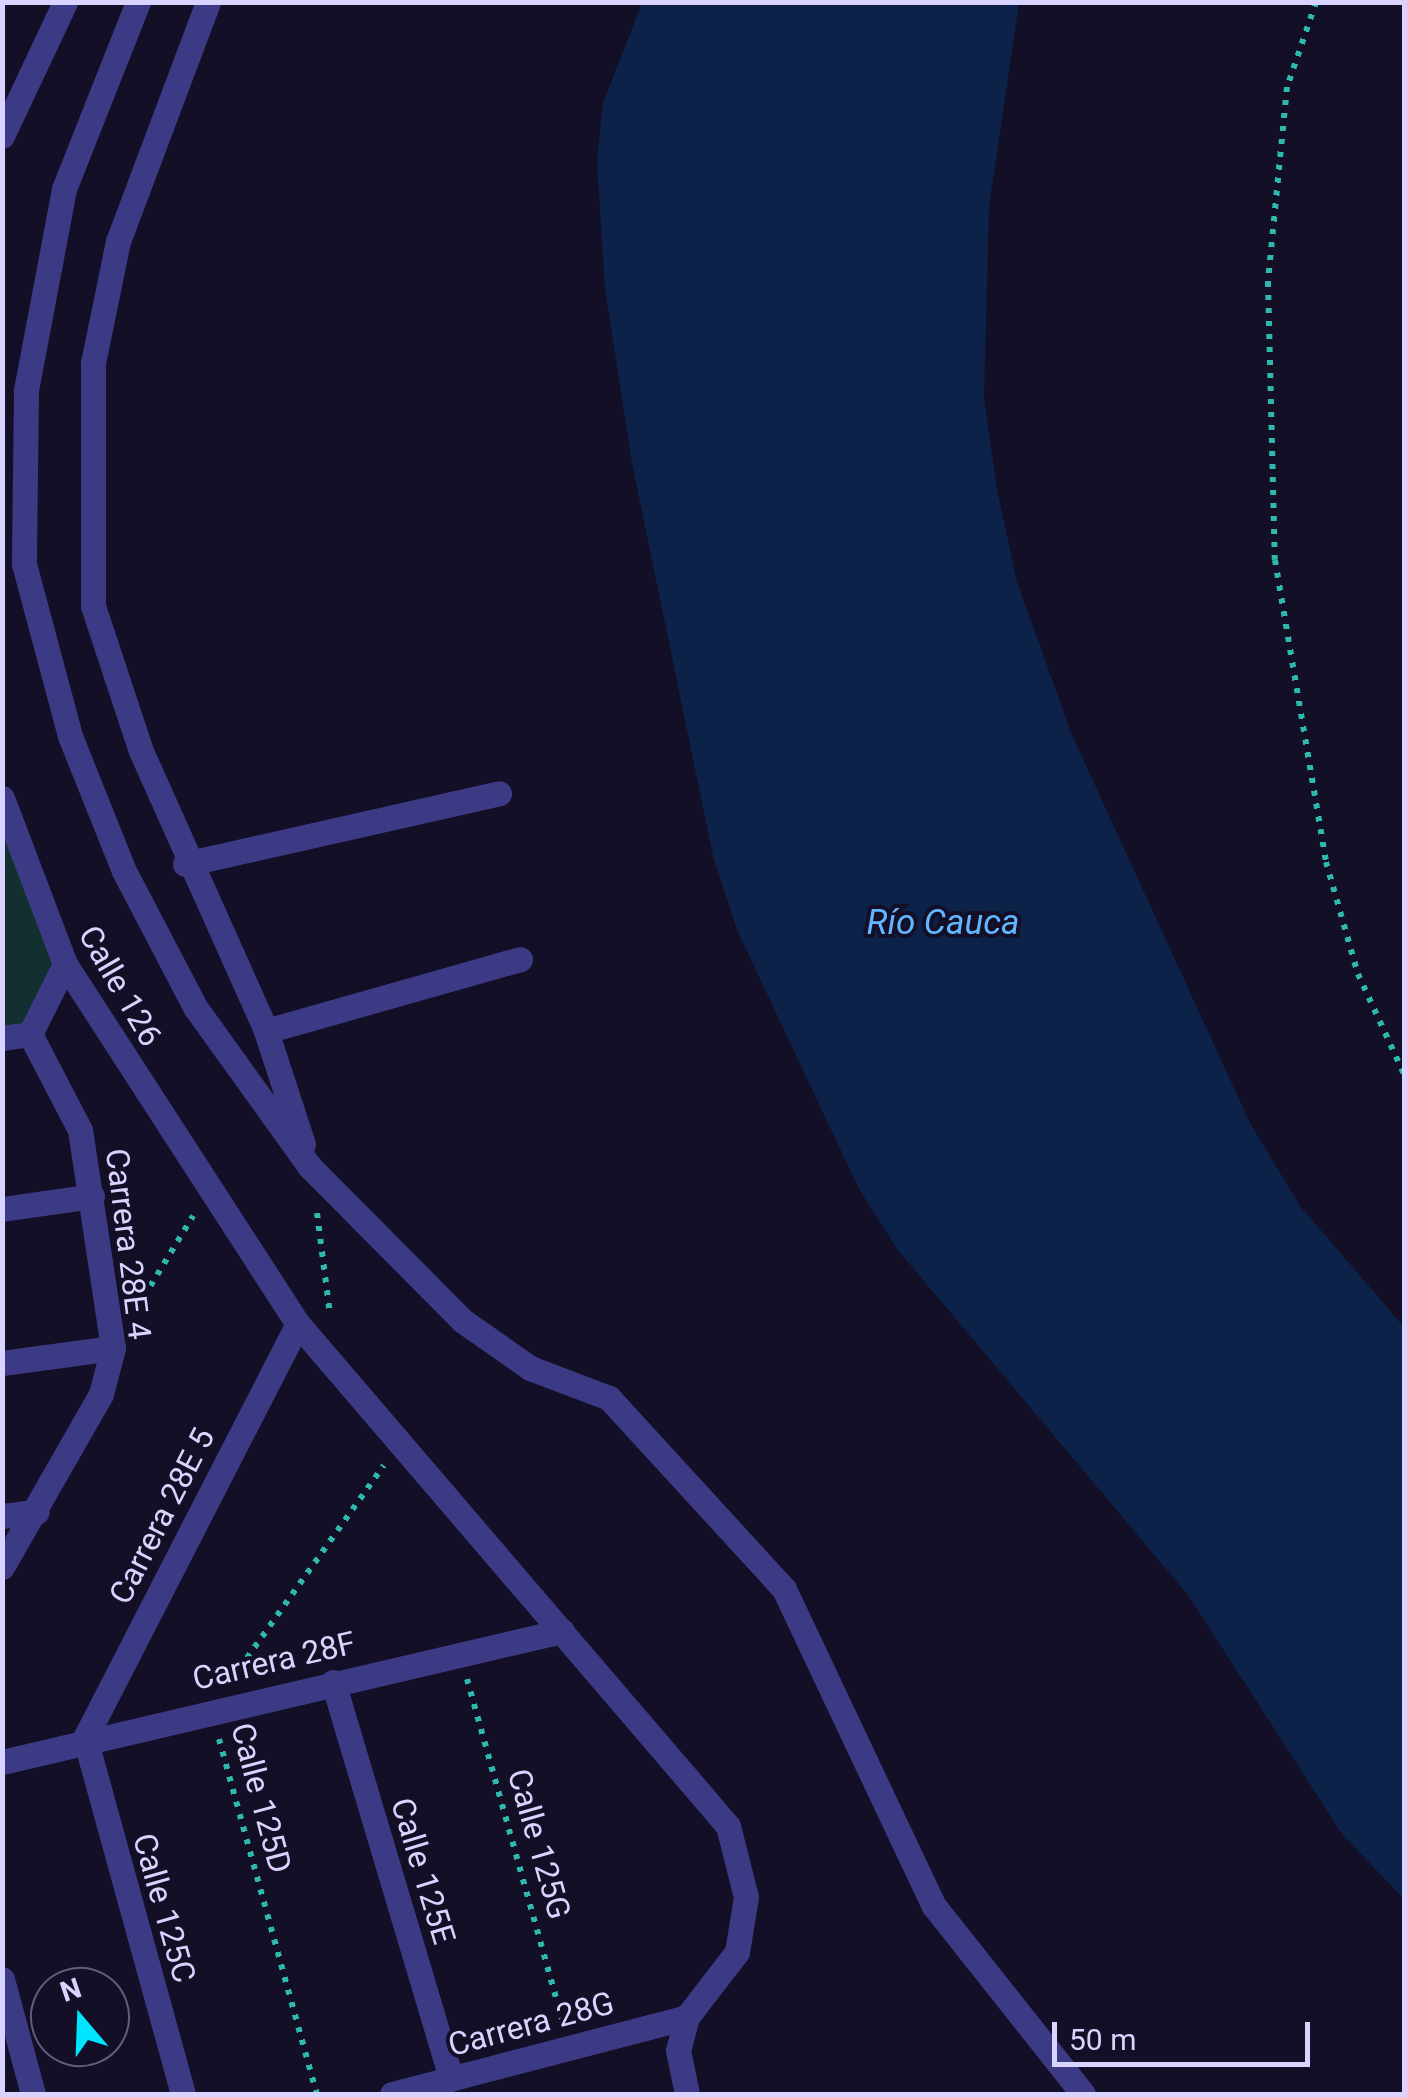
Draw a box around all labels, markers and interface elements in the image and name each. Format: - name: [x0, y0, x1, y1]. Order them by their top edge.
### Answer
- water label: Río Cauca: [867, 902, 1019, 944]
- street label: Calle 126: [70, 919, 170, 1053]
- street label: Carrera 28E 4: [97, 1146, 159, 1342]
- street label: Carrera 28E 5: [101, 1422, 223, 1610]
- street label: Carrera 28F: [189, 1624, 359, 1698]
- street label: Calle 125D: [223, 1719, 299, 1877]
- street label: Calle 125G: [499, 1764, 579, 1924]
- street label: Calle 125E: [383, 1793, 463, 1949]
- street label: Calle 125C: [124, 1829, 204, 1987]
- north arrow: [30, 1967, 130, 2067]
- text: N: [56, 1971, 85, 2009]
- street label: Carrera 28G: [444, 1983, 618, 2065]
- scale bar: [1057, 2002, 1314, 2064]
- text: 50 m: [1069, 2022, 1136, 2057]

